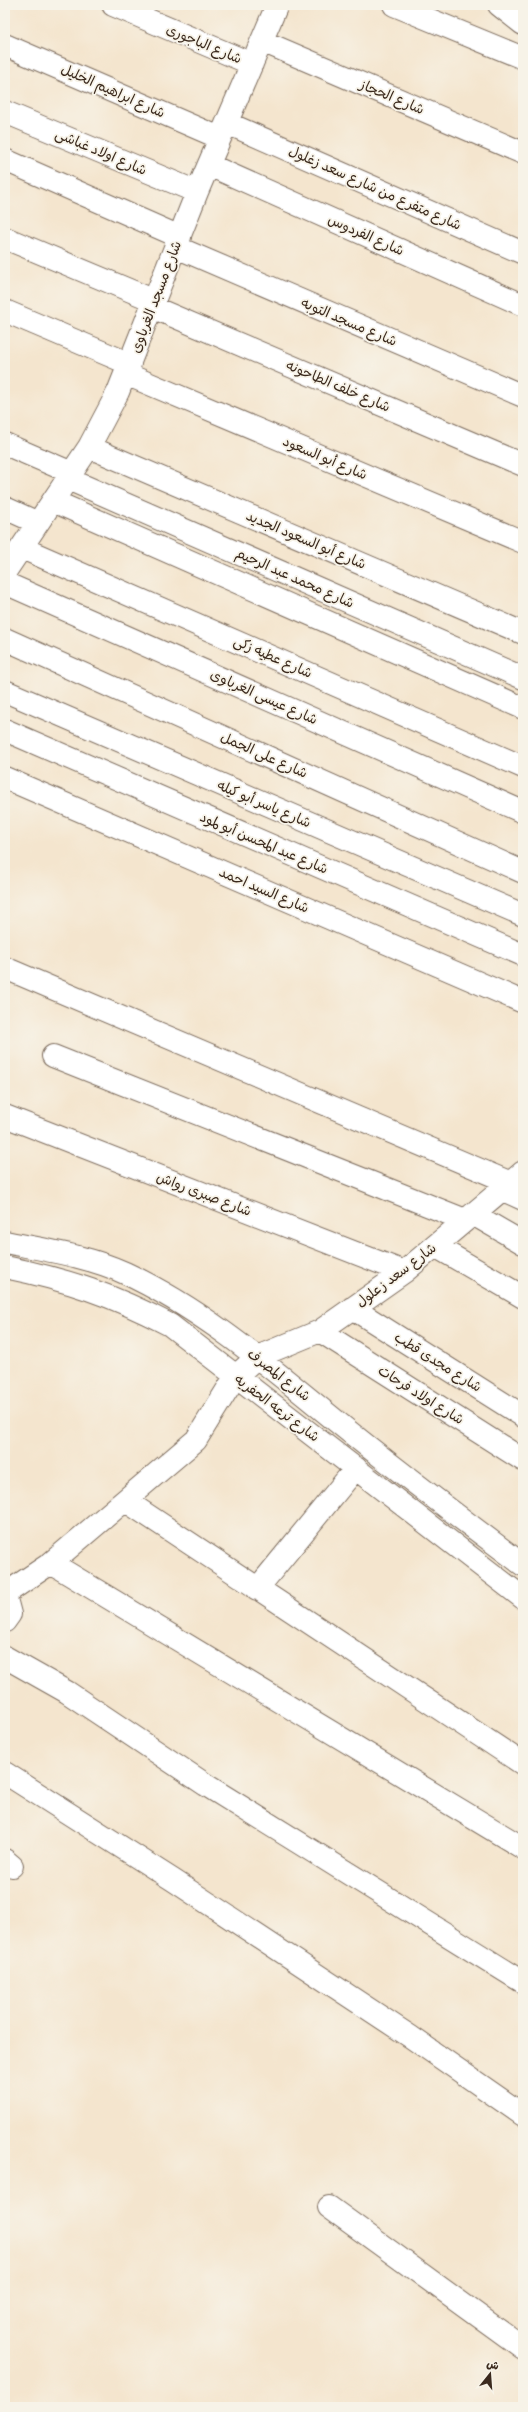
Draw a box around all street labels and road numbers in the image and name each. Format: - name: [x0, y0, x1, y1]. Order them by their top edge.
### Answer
- street label: شارع الباجورى: [163, 20, 244, 68]
- street label: شارع ابراهيم الخليل: [58, 60, 168, 123]
- street label: شارع الحجاز: [356, 75, 427, 119]
- street label: شارع اولاد غباشى: [52, 125, 149, 180]
- street label: شارع متفرع من شارع سعد زغلول: [285, 142, 464, 236]
- street label: شارع الفردوس: [325, 211, 407, 260]
- street label: شارع مسجد الغرباوى: [127, 239, 186, 356]
- street label: شارع مسجد التوبه: [298, 294, 400, 351]
- street label: شارع خلف الطاحونه: [283, 356, 393, 417]
- street label: شارع أبو السعود: [280, 433, 370, 484]
- street label: شارع أبو السعود الجديد: [243, 507, 368, 574]
- street label: شارع محمد عبد الرحيم: [232, 544, 357, 614]
- street label: شارع عطيه زكى: [231, 632, 315, 683]
- street label: شارع عيسى الغرباوى: [207, 666, 320, 729]
- street label: شارع على الجمل: [217, 728, 310, 783]
- street label: شارع ياسر أبو كيله: [214, 777, 313, 832]
- street label: شارع عبد المحسن أبو لمود: [197, 808, 331, 879]
- street label: شارع السيد احمد: [216, 863, 312, 918]
- street label: شارع صبرى رواش: [154, 1168, 254, 1221]
- street label: شارع سعد زعلول: [352, 1239, 440, 1312]
- street label: شارع مجدى قطب: [391, 1328, 485, 1396]
- street label: شارع المصرف: [244, 1345, 314, 1406]
- street label: شارع اولاد فرحات: [374, 1362, 467, 1429]
- street label: شارع ترعه الحفريه: [231, 1371, 323, 1446]

